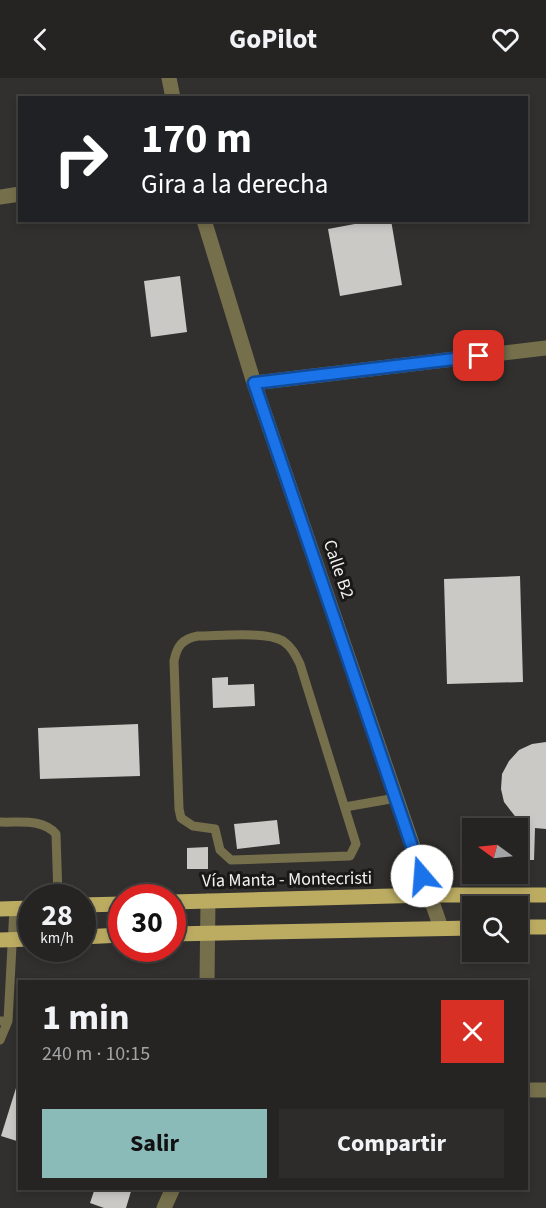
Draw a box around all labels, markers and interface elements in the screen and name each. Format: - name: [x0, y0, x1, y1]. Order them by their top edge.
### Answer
- text: GoPilot: [229, 20, 317, 59]
- icon: back: [24, 23, 57, 56]
- icon: heart: [489, 23, 522, 56]
- text: 170 m: [141, 109, 252, 169]
- icon: right: [42, 120, 120, 198]
- text: Gira a la derecha: [141, 165, 328, 204]
- pin: [453, 330, 504, 381]
- icon: arrive: [462, 339, 495, 372]
- street label: Calle B2: [317, 536, 360, 602]
- north arrow: [462, 818, 528, 884]
- map controls: [462, 818, 528, 962]
- position arrow: [390, 844, 454, 908]
- street label: Vía Manta - Montecristi: [202, 866, 372, 893]
- speed limit sign: 30: [108, 884, 186, 962]
- text: 28: [41, 894, 73, 937]
- button: search: [462, 896, 528, 962]
- text: km/h: [40, 928, 74, 949]
- text: 1 min: [42, 992, 130, 1043]
- button: close: [441, 1000, 504, 1063]
- text: 240 m · 10:15: [42, 1040, 150, 1068]
- button: Salir: [42, 1109, 267, 1178]
- button: Compartir: [279, 1109, 504, 1178]

